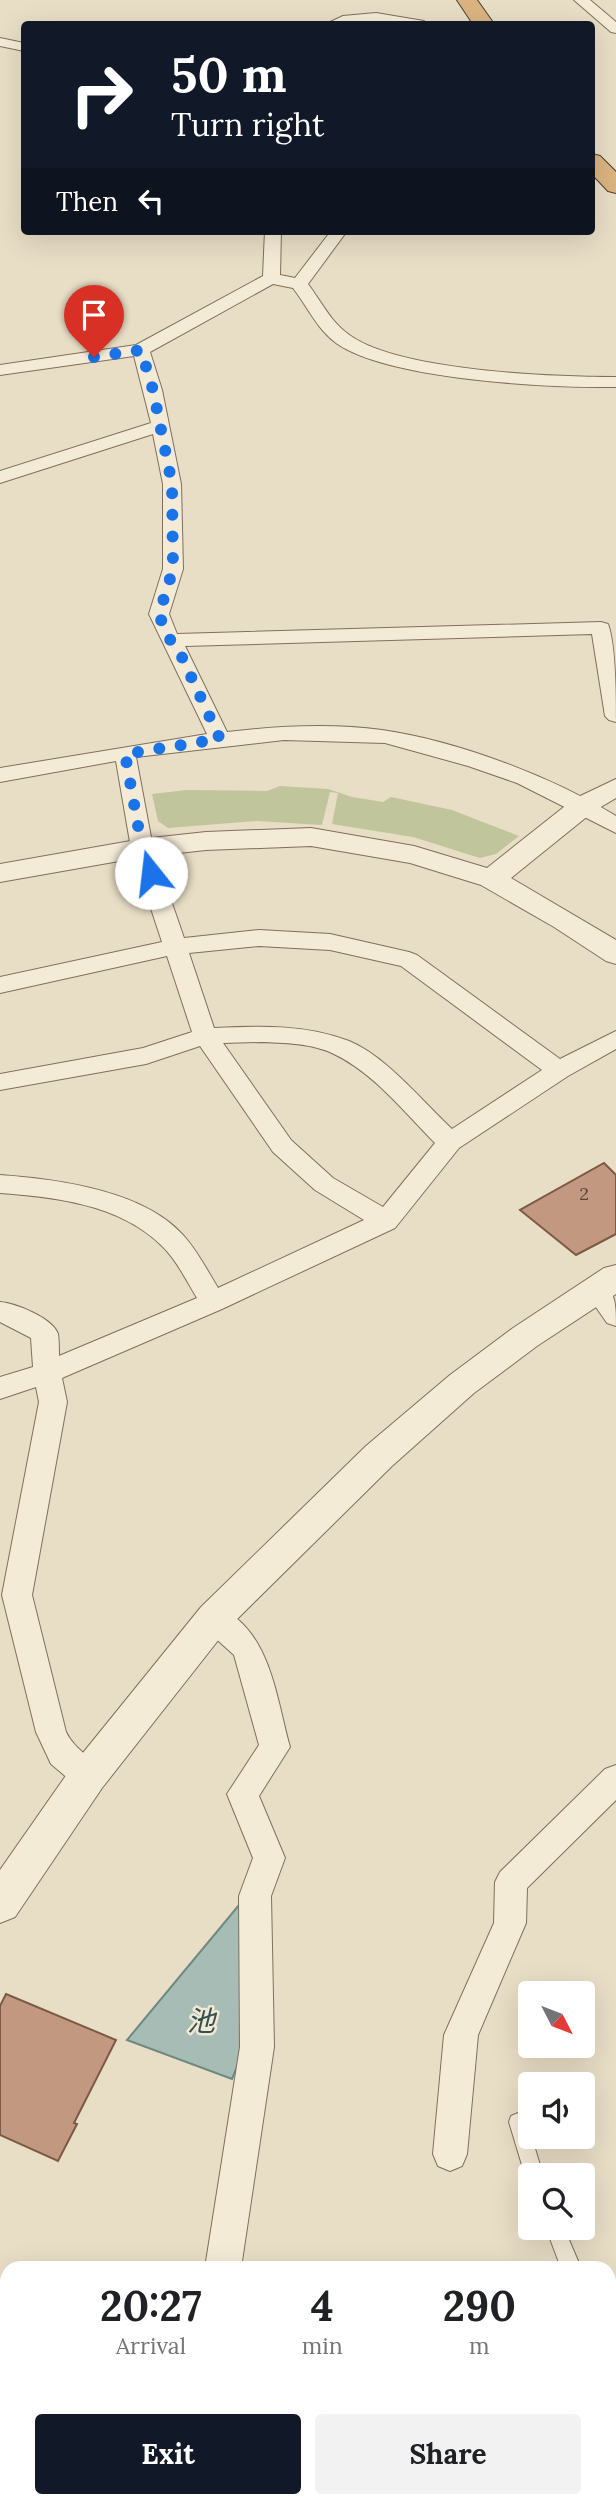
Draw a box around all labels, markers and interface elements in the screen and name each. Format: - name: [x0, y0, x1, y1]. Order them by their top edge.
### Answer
- text: 50 m: [171, 43, 287, 105]
- icon: right: [56, 49, 147, 140]
- text: Turn right: [171, 104, 324, 145]
- icon: left: [132, 182, 170, 220]
- text: Then: [56, 185, 118, 218]
- pin: [64, 285, 124, 357]
- icon: arrive: [75, 296, 113, 334]
- position arrow: [114, 836, 188, 910]
- house number: 2: [579, 1182, 589, 1205]
- north arrow: [518, 1981, 595, 2058]
- map controls: [518, 1981, 595, 2240]
- water label: 池: [187, 2003, 218, 2039]
- button: sound: [518, 2072, 595, 2149]
- button: search: [518, 2163, 595, 2240]
- text: 20:27: [100, 2279, 202, 2333]
- text: 4: [311, 2279, 334, 2333]
- text: 290: [443, 2279, 516, 2333]
- text: Arrival: [116, 2331, 186, 2360]
- text: min: [302, 2331, 343, 2360]
- text: m: [469, 2331, 490, 2360]
- button: Exit: [35, 2414, 301, 2494]
- button: Share: [315, 2414, 581, 2494]

